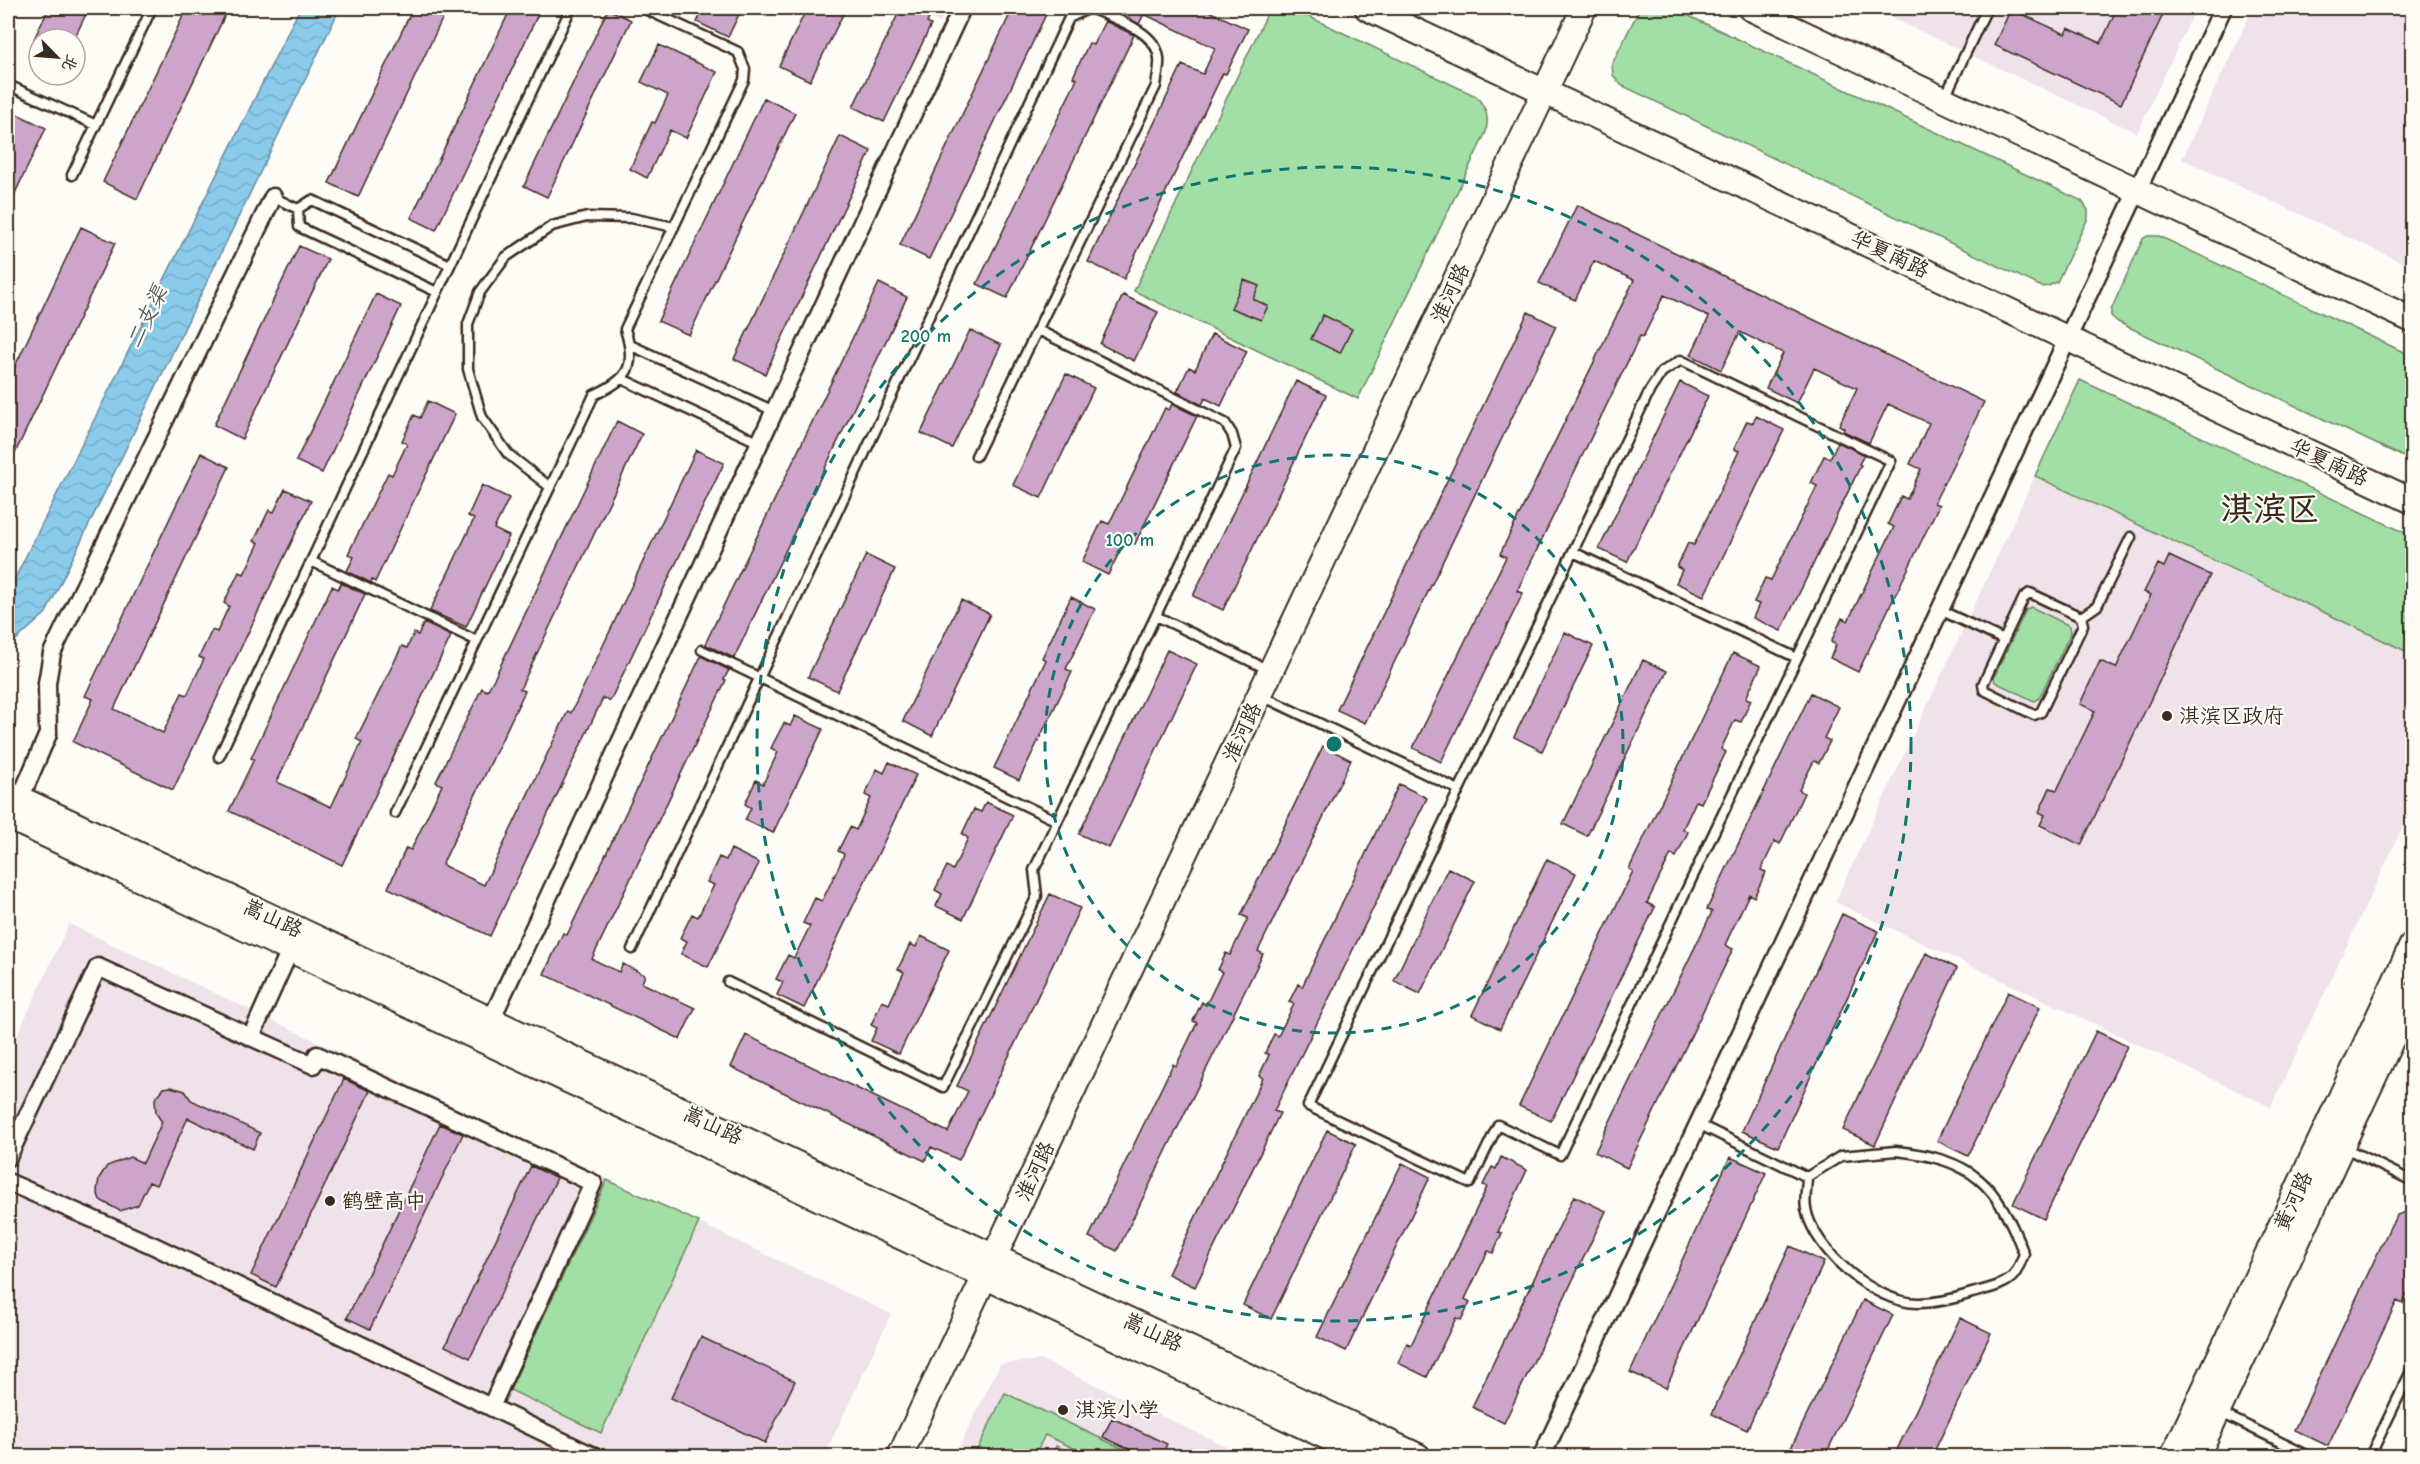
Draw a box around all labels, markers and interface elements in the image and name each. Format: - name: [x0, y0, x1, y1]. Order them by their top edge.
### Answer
- north arrow: [27, 27, 87, 87]
- text: 北: [58, 52, 81, 74]
- street label: 华夏南路: [1847, 225, 1933, 283]
- street label: 淮河路: [1426, 259, 1474, 327]
- water label: 二支渠: [121, 280, 174, 352]
- text: 200 m: [901, 326, 951, 347]
- street label: 华夏南路: [2286, 433, 2372, 491]
- district label: 淇滨区: [2221, 490, 2320, 528]
- text: 100 m: [1106, 530, 1154, 551]
- street label: 淮河路: [1218, 698, 1266, 766]
- place label: 淇滨区政府: [2179, 704, 2284, 728]
- marker: 淇滨区政府: [2160, 709, 2174, 723]
- centre of rings: [1324, 734, 1344, 754]
- street label: 嵩山路: [239, 894, 307, 942]
- street label: 嵩山路: [679, 1101, 747, 1149]
- street label: 淮河路: [1011, 1137, 1059, 1205]
- street label: 黄河路: [2269, 1167, 2317, 1235]
- place label: 鹤壁高中: [342, 1189, 426, 1213]
- marker: 鹤壁高中: [323, 1194, 337, 1208]
- street label: 嵩山路: [1119, 1308, 1187, 1356]
- place label: 淇滨小学: [1075, 1398, 1159, 1422]
- marker: 淇滨小学: [1056, 1403, 1070, 1417]

